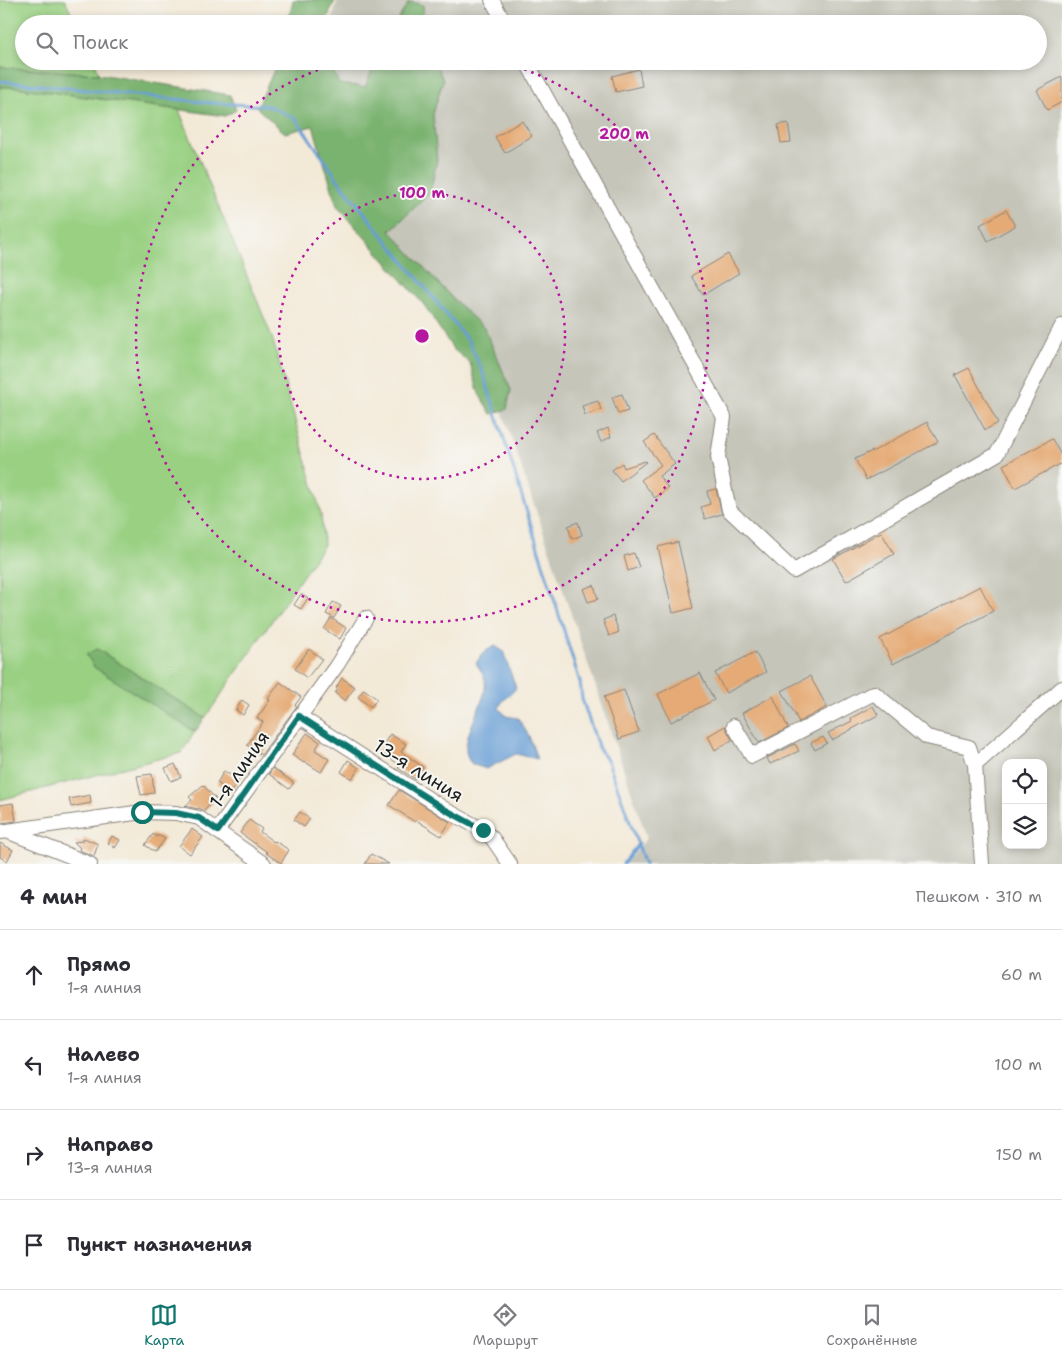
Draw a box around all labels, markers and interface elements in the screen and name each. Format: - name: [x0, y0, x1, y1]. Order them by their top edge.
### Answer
- search box: [15, 15, 1047, 70]
- icon: search: [33, 29, 61, 57]
- text: Поиск: [73, 30, 128, 55]
- text: 200 m: [599, 124, 649, 144]
- text: 100 m: [399, 183, 445, 203]
- centre of rings: [413, 327, 431, 345]
- street label: 1-я линия: [204, 726, 275, 813]
- street label: 13-я линия: [369, 733, 468, 808]
- map controls: [1002, 759, 1047, 849]
- button: locate: [1002, 759, 1047, 804]
- route start: [131, 801, 154, 824]
- button: layers: [1002, 804, 1047, 849]
- route end: [472, 819, 495, 842]
- text: 4 мин: [20, 883, 87, 911]
- text: Пешком · 310 m: [916, 886, 1042, 907]
- text: Прямо: [67, 952, 131, 977]
- icon: ahead: [20, 961, 48, 989]
- text: 60 m: [1001, 964, 1042, 985]
- text: 1-я линия: [67, 977, 142, 998]
- text: Налево: [67, 1042, 140, 1067]
- icon: left: [20, 1051, 48, 1079]
- text: 100 m: [994, 1054, 1042, 1075]
- text: 1-я линия: [67, 1067, 142, 1088]
- text: Направо: [67, 1132, 153, 1157]
- icon: right: [20, 1141, 48, 1169]
- text: 150 m: [995, 1144, 1042, 1165]
- text: 13-я линия: [67, 1157, 153, 1178]
- icon: arrive: [20, 1231, 48, 1259]
- text: Пункт назначения: [67, 1232, 252, 1257]
- tab: Карта: [144, 1301, 184, 1349]
- tab: Маршрут: [473, 1301, 538, 1349]
- tab: Сохранённые: [826, 1301, 918, 1349]

